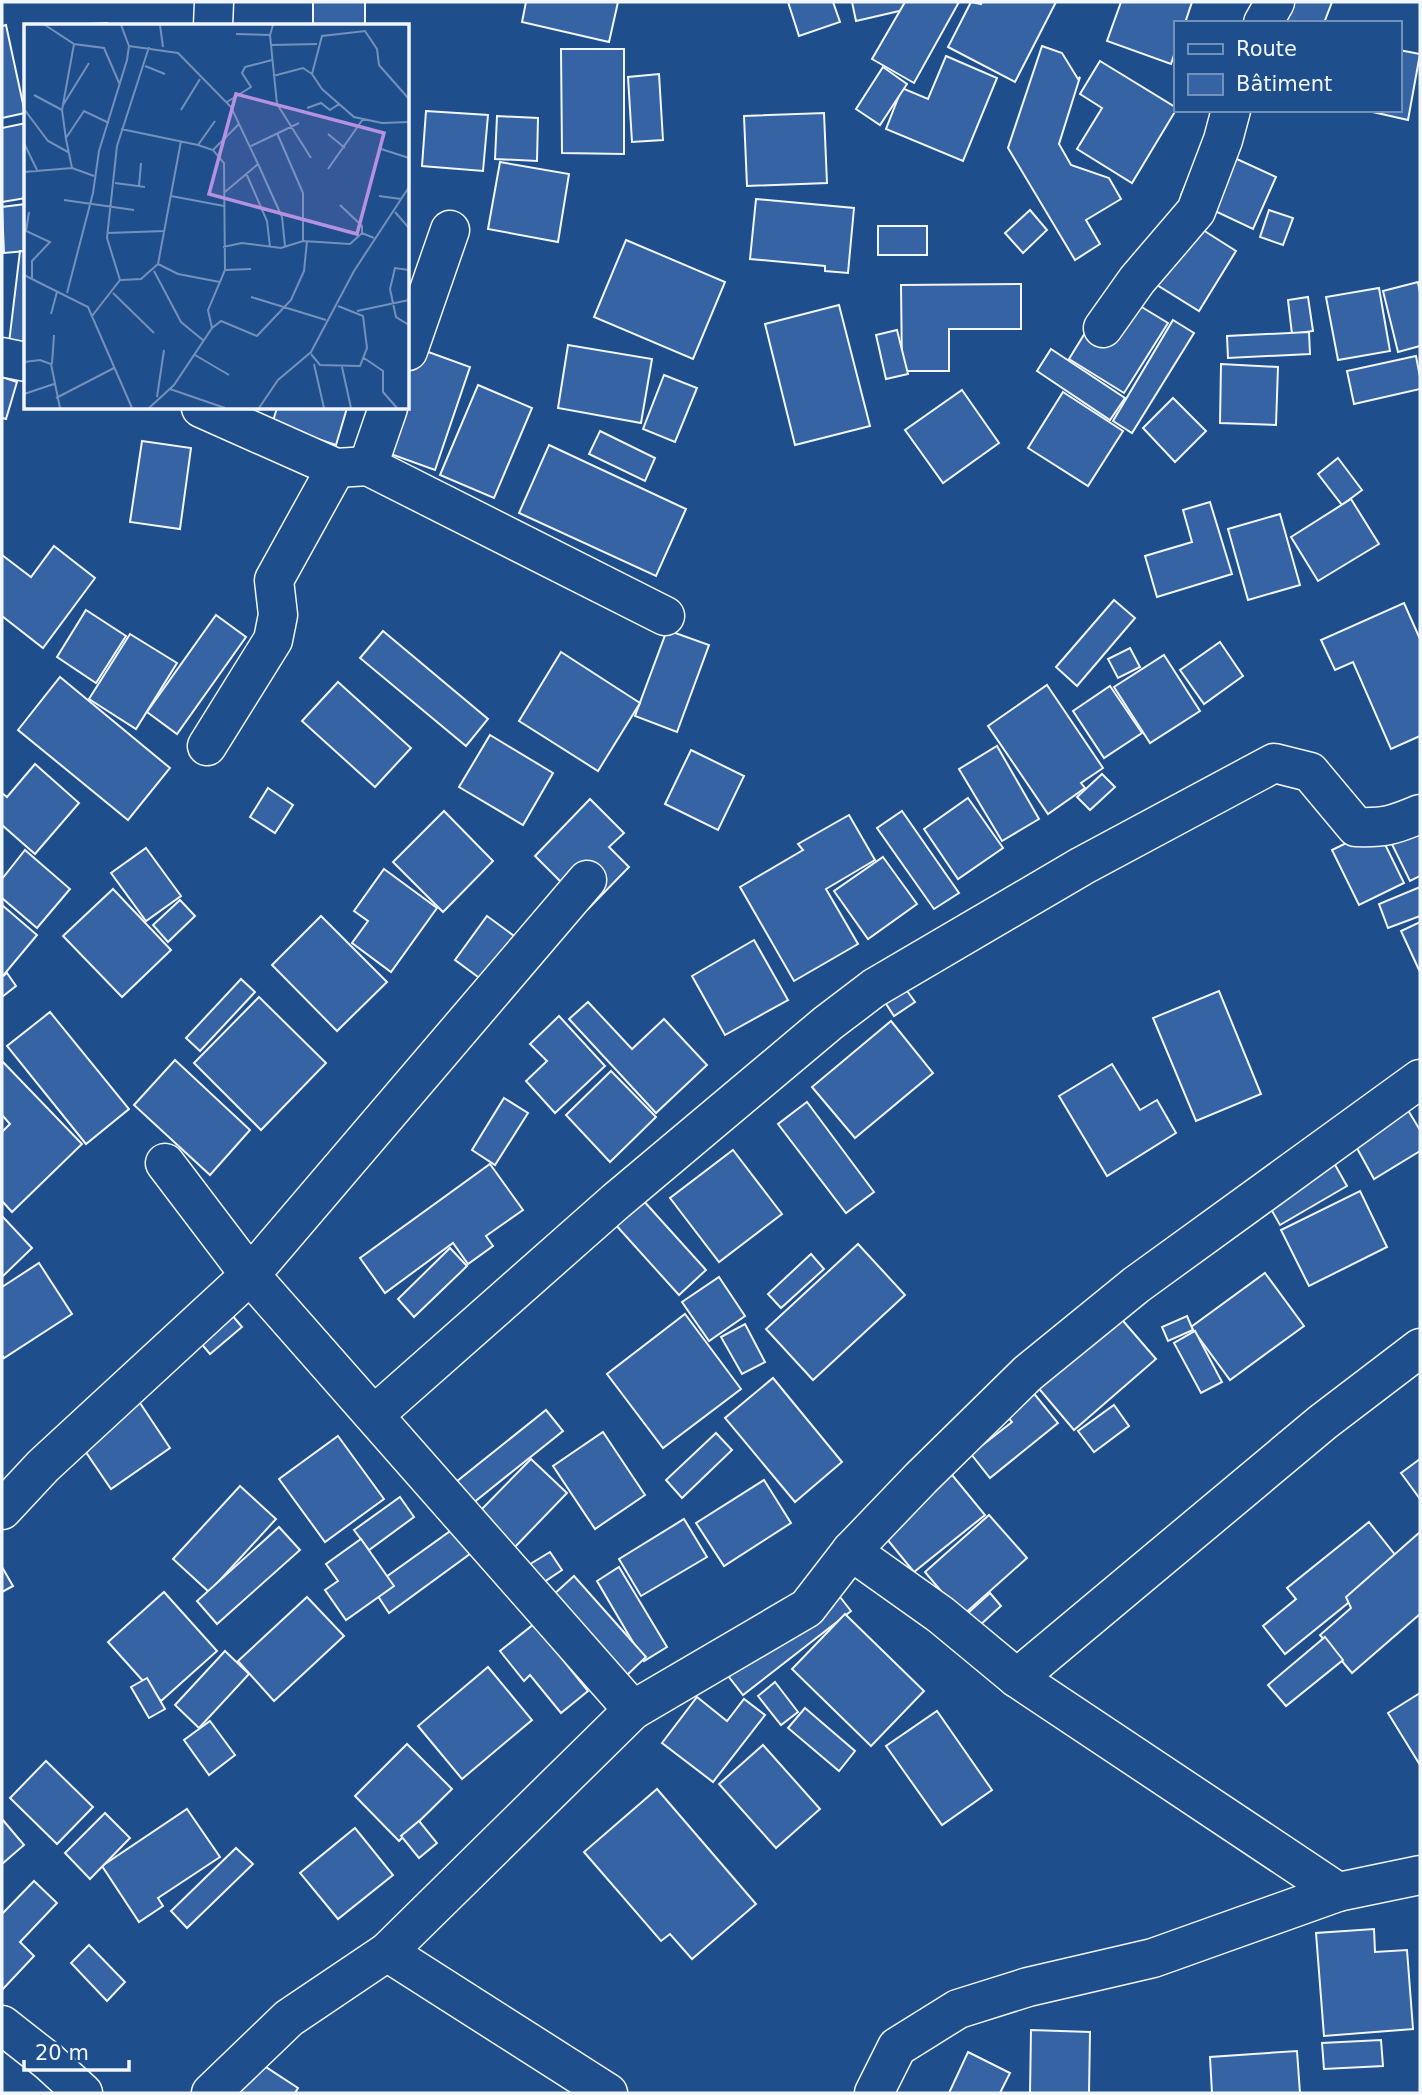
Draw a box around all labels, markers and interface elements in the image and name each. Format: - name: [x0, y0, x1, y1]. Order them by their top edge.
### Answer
- legend: [1174, 21, 1401, 112]
- inset map: [24, 24, 410, 410]
- text: Route: [1236, 37, 1297, 61]
- text: Bâtiment: [1236, 72, 1332, 96]
- scale bar: [24, 2028, 130, 2072]
- text: 20 m: [35, 2041, 89, 2065]

